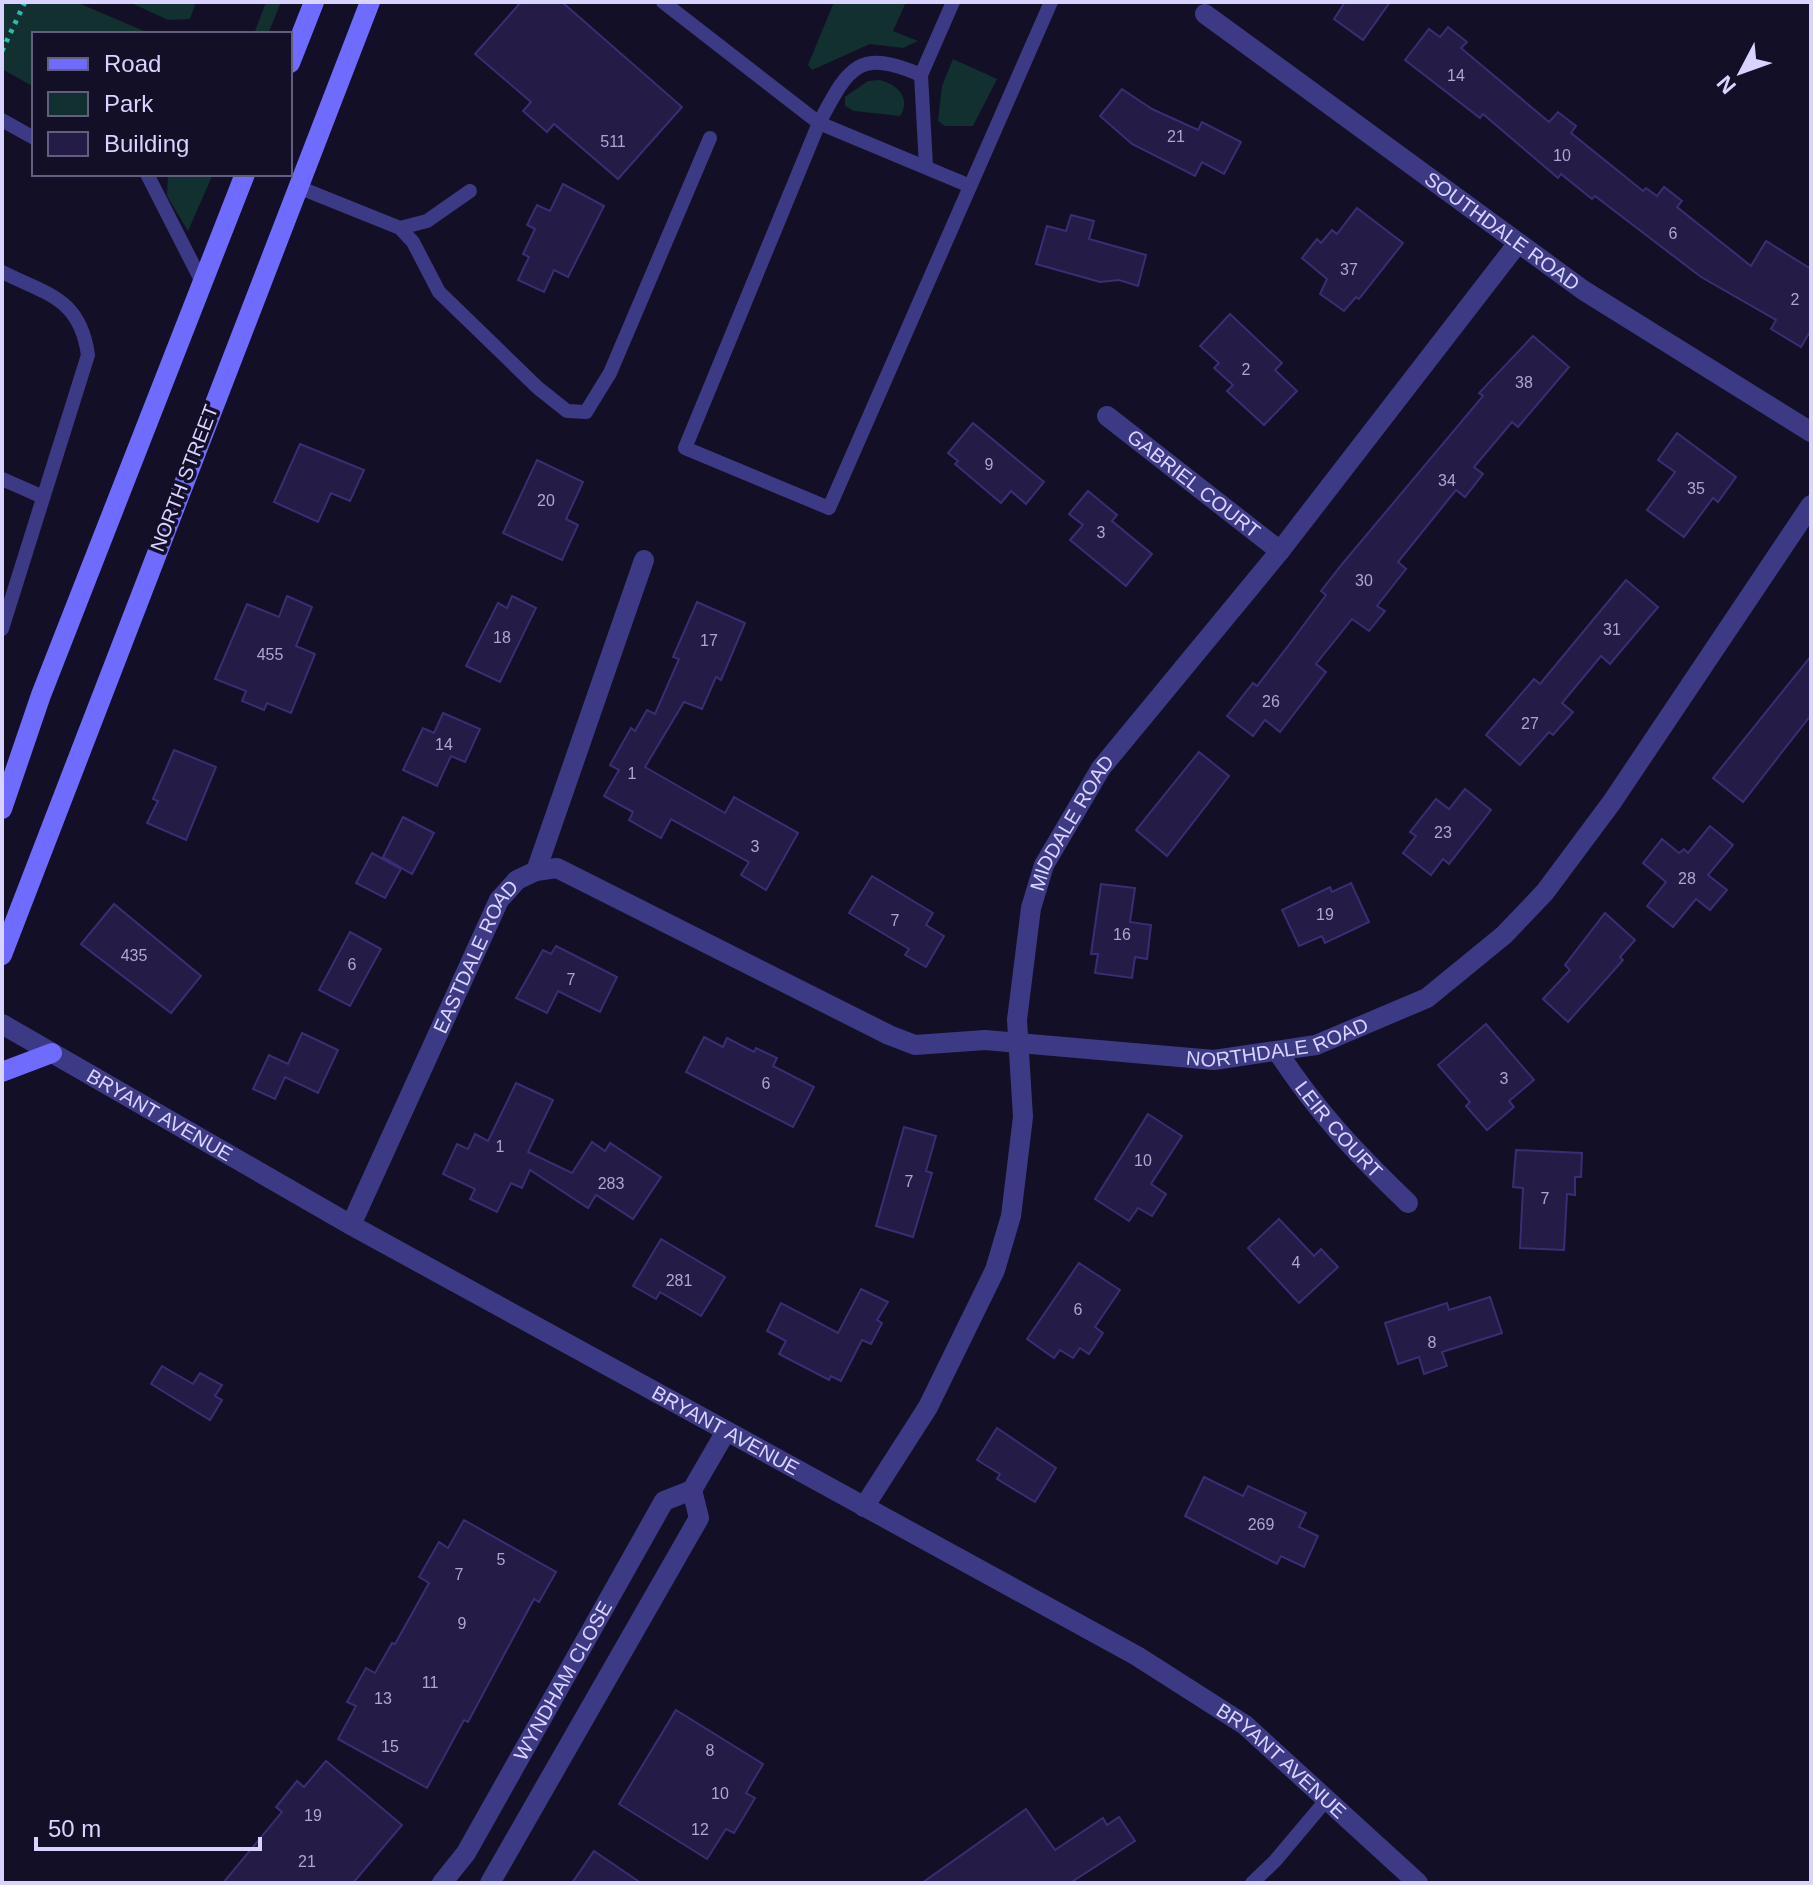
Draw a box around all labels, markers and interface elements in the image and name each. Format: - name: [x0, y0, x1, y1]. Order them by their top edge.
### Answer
- legend: [32, 32, 292, 176]
- north arrow: [1701, 32, 1781, 112]
- text: Road: [104, 50, 161, 77]
- house number: 14: [1447, 67, 1465, 84]
- text: N: [1712, 71, 1741, 99]
- text: Park: [104, 90, 154, 117]
- house number: 21: [1167, 128, 1185, 145]
- text: Building: [104, 130, 189, 157]
- house number: 511: [600, 133, 626, 150]
- house number: 10: [1553, 147, 1571, 164]
- street label: SOUTHDALE ROAD: [1421, 167, 1584, 295]
- house number: 6: [1669, 225, 1678, 242]
- house number: 37: [1340, 261, 1358, 278]
- house number: 2: [1791, 291, 1800, 308]
- house number: 2: [1242, 361, 1251, 378]
- house number: 38: [1515, 374, 1533, 391]
- street label: NORTH STREET: [146, 402, 222, 554]
- street label: GABRIEL COURT: [1123, 425, 1264, 542]
- house number: 9: [985, 456, 994, 473]
- house number: 34: [1438, 472, 1456, 489]
- house number: 35: [1687, 480, 1705, 497]
- house number: 20: [537, 492, 555, 509]
- house number: 3: [1097, 524, 1106, 541]
- house number: 30: [1355, 572, 1373, 589]
- house number: 31: [1603, 621, 1621, 638]
- house number: 18: [493, 629, 511, 646]
- house number: 17: [700, 632, 718, 649]
- house number: 455: [257, 646, 283, 663]
- house number: 26: [1262, 693, 1280, 710]
- house number: 27: [1521, 715, 1539, 732]
- house number: 14: [435, 736, 453, 753]
- street label: MIDDALE ROAD: [1026, 751, 1118, 893]
- house number: 1: [628, 765, 637, 782]
- house number: 23: [1434, 824, 1452, 841]
- house number: 3: [751, 838, 760, 855]
- house number: 28: [1678, 870, 1696, 887]
- street label: EASTDALE ROAD: [429, 876, 522, 1037]
- house number: 19: [1316, 906, 1334, 923]
- house number: 7: [891, 912, 900, 929]
- house number: 16: [1113, 926, 1131, 943]
- house number: 435: [121, 947, 147, 964]
- house number: 6: [348, 956, 357, 973]
- house number: 7: [567, 971, 576, 988]
- street label: NORTHDALE ROAD: [1185, 1013, 1371, 1071]
- street label: BRYANT AVENUE: [83, 1064, 236, 1165]
- house number: 3: [1500, 1070, 1509, 1087]
- house number: 6: [762, 1075, 771, 1092]
- street label: LEIR COURT: [1291, 1077, 1387, 1182]
- house number: 1: [496, 1138, 505, 1155]
- house number: 10: [1134, 1152, 1152, 1169]
- house number: 7: [905, 1173, 914, 1190]
- house number: 283: [598, 1175, 624, 1192]
- house number: 7: [1541, 1190, 1550, 1207]
- house number: 4: [1292, 1254, 1301, 1271]
- house number: 281: [666, 1272, 692, 1289]
- house number: 6: [1074, 1301, 1083, 1318]
- house number: 8: [1428, 1334, 1437, 1351]
- street label: BRYANT AVENUE: [648, 1381, 803, 1480]
- house number: 269: [1248, 1516, 1274, 1533]
- house number: 5: [497, 1551, 506, 1568]
- house number: 7: [455, 1566, 464, 1583]
- street label: WYNDHAM CLOSE: [509, 1597, 616, 1764]
- house number: 9: [458, 1615, 467, 1632]
- house number: 11: [422, 1674, 438, 1691]
- house number: 13: [374, 1690, 392, 1707]
- street label: BRYANT AVENUE: [1213, 1699, 1350, 1823]
- house number: 15: [381, 1738, 399, 1755]
- house number: 8: [706, 1742, 715, 1759]
- house number: 10: [711, 1785, 729, 1802]
- scale bar: [36, 1801, 260, 1851]
- house number: 19: [304, 1807, 322, 1824]
- text: 50 m: [48, 1815, 101, 1842]
- house number: 12: [691, 1821, 709, 1838]
- house number: 21: [298, 1853, 316, 1870]

